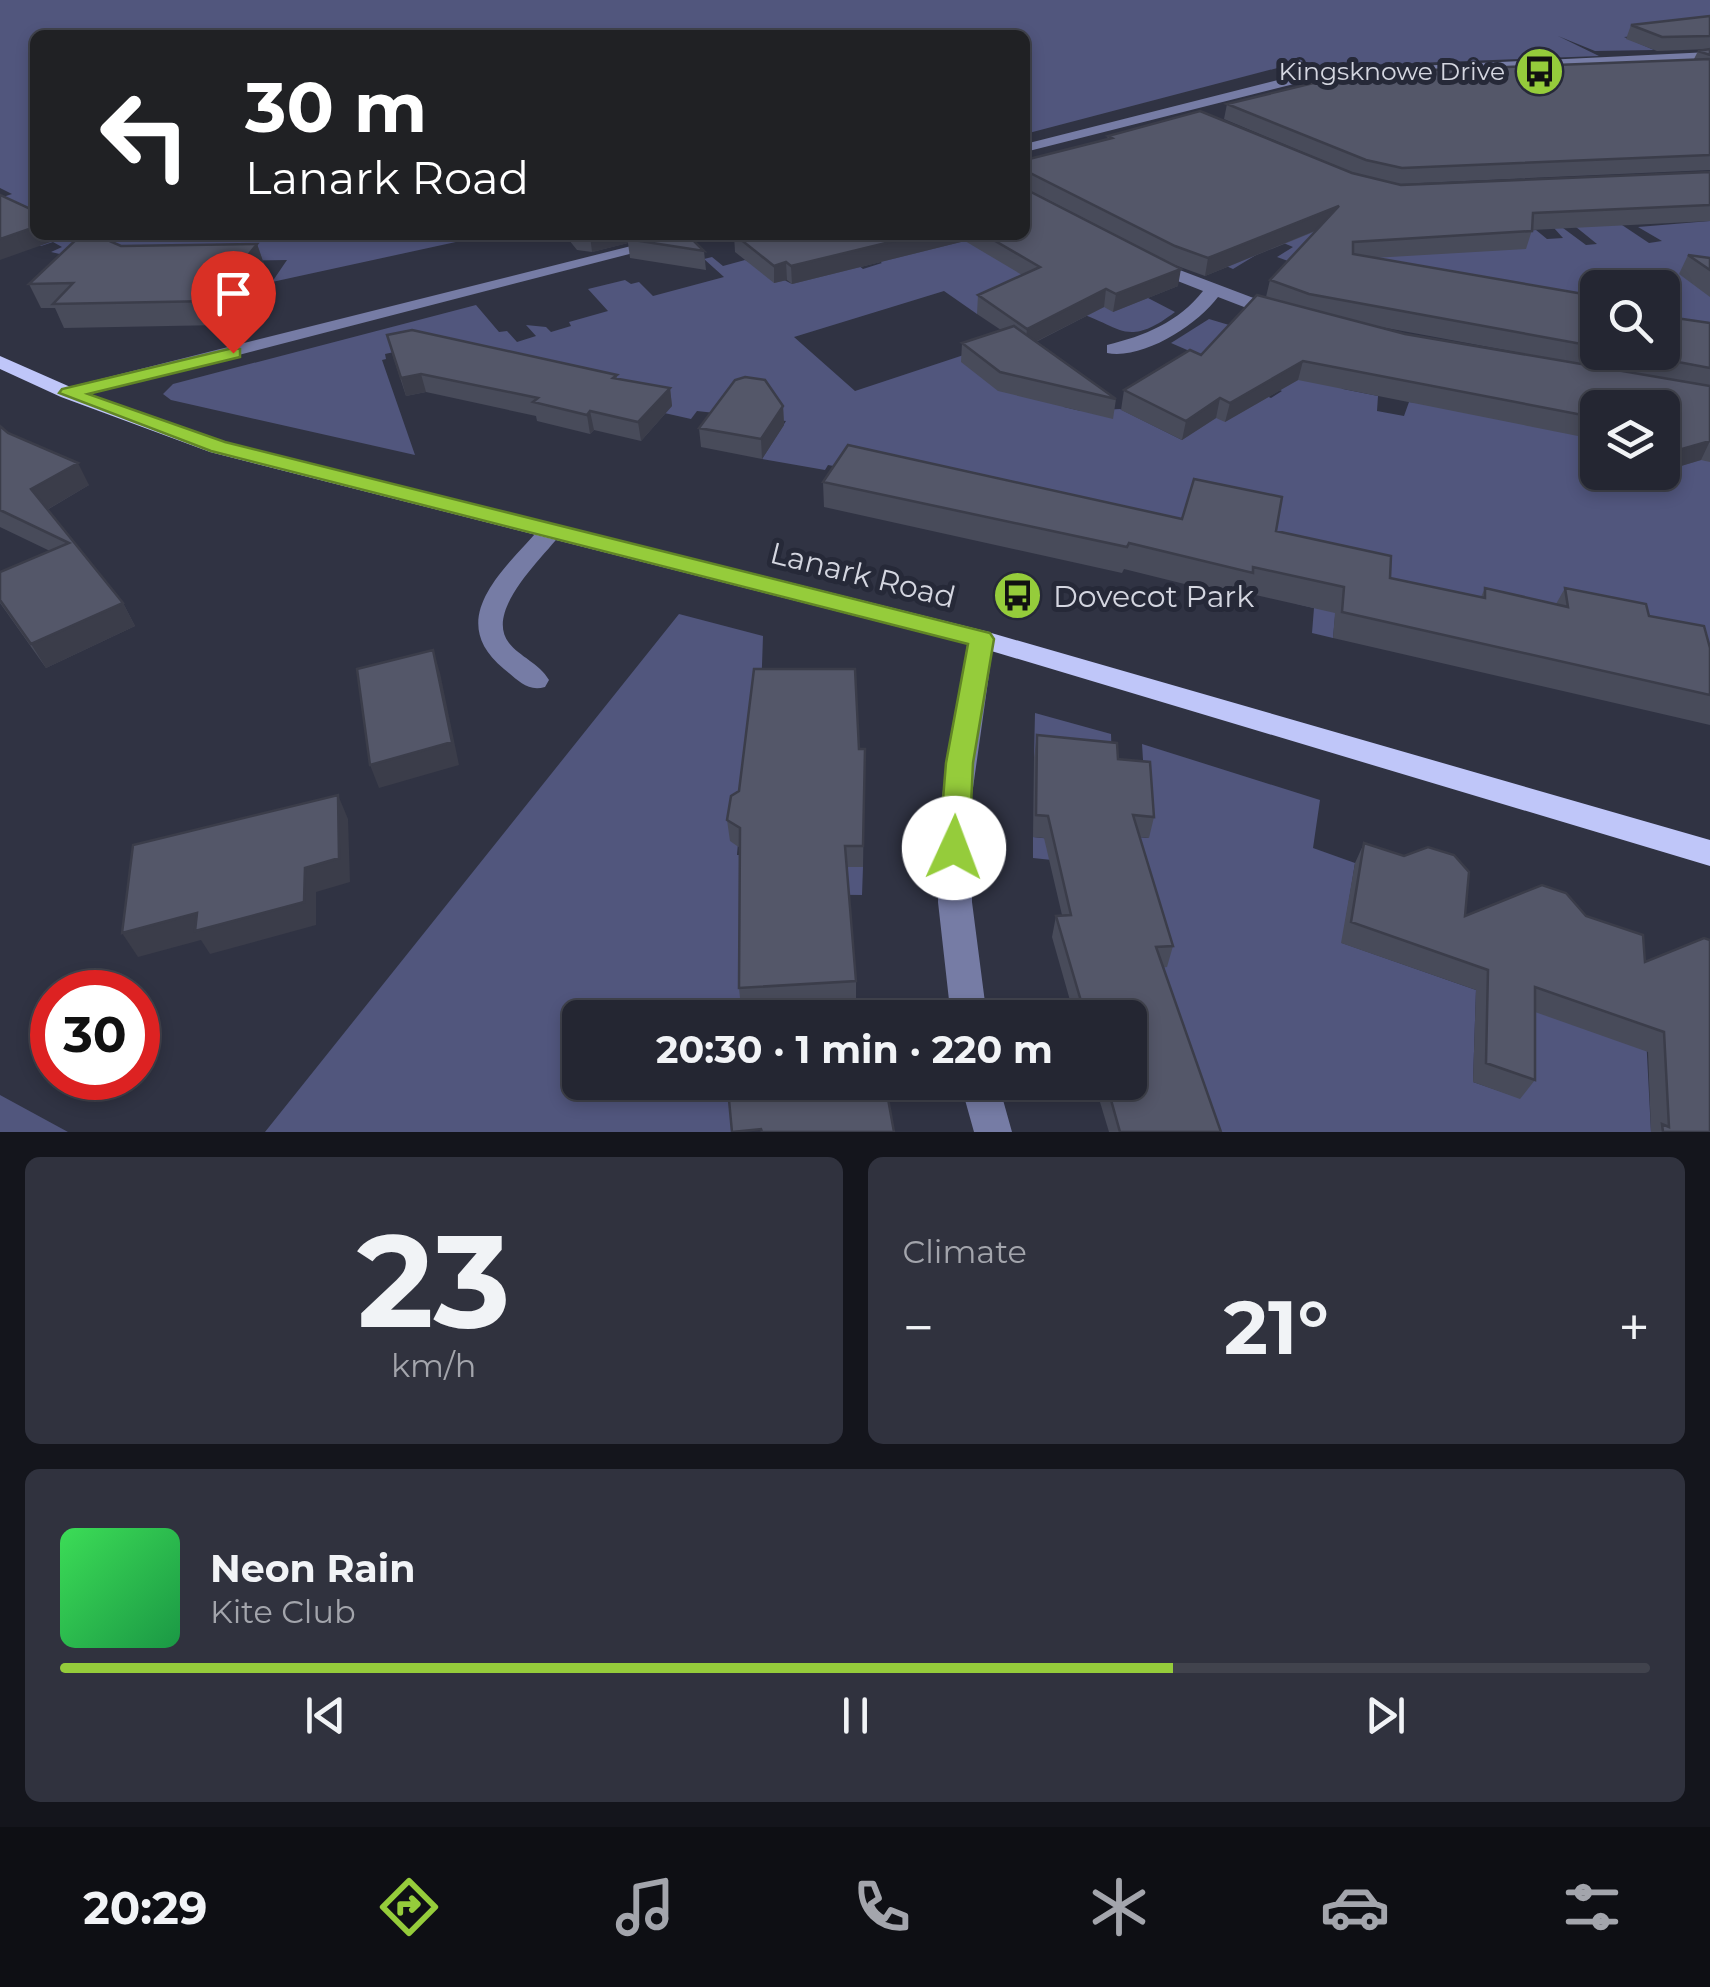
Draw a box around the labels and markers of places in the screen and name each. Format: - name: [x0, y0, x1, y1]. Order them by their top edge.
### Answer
- bus stop icon: Kingsknowe Drive: [1514, 45, 1566, 97]
- place label: Kingsknowe Drive: [1279, 56, 1505, 86]
- pin: [191, 251, 276, 354]
- bus stop icon: Dovecot Park: [992, 570, 1044, 622]
- place label: Dovecot Park: [1053, 578, 1254, 615]

